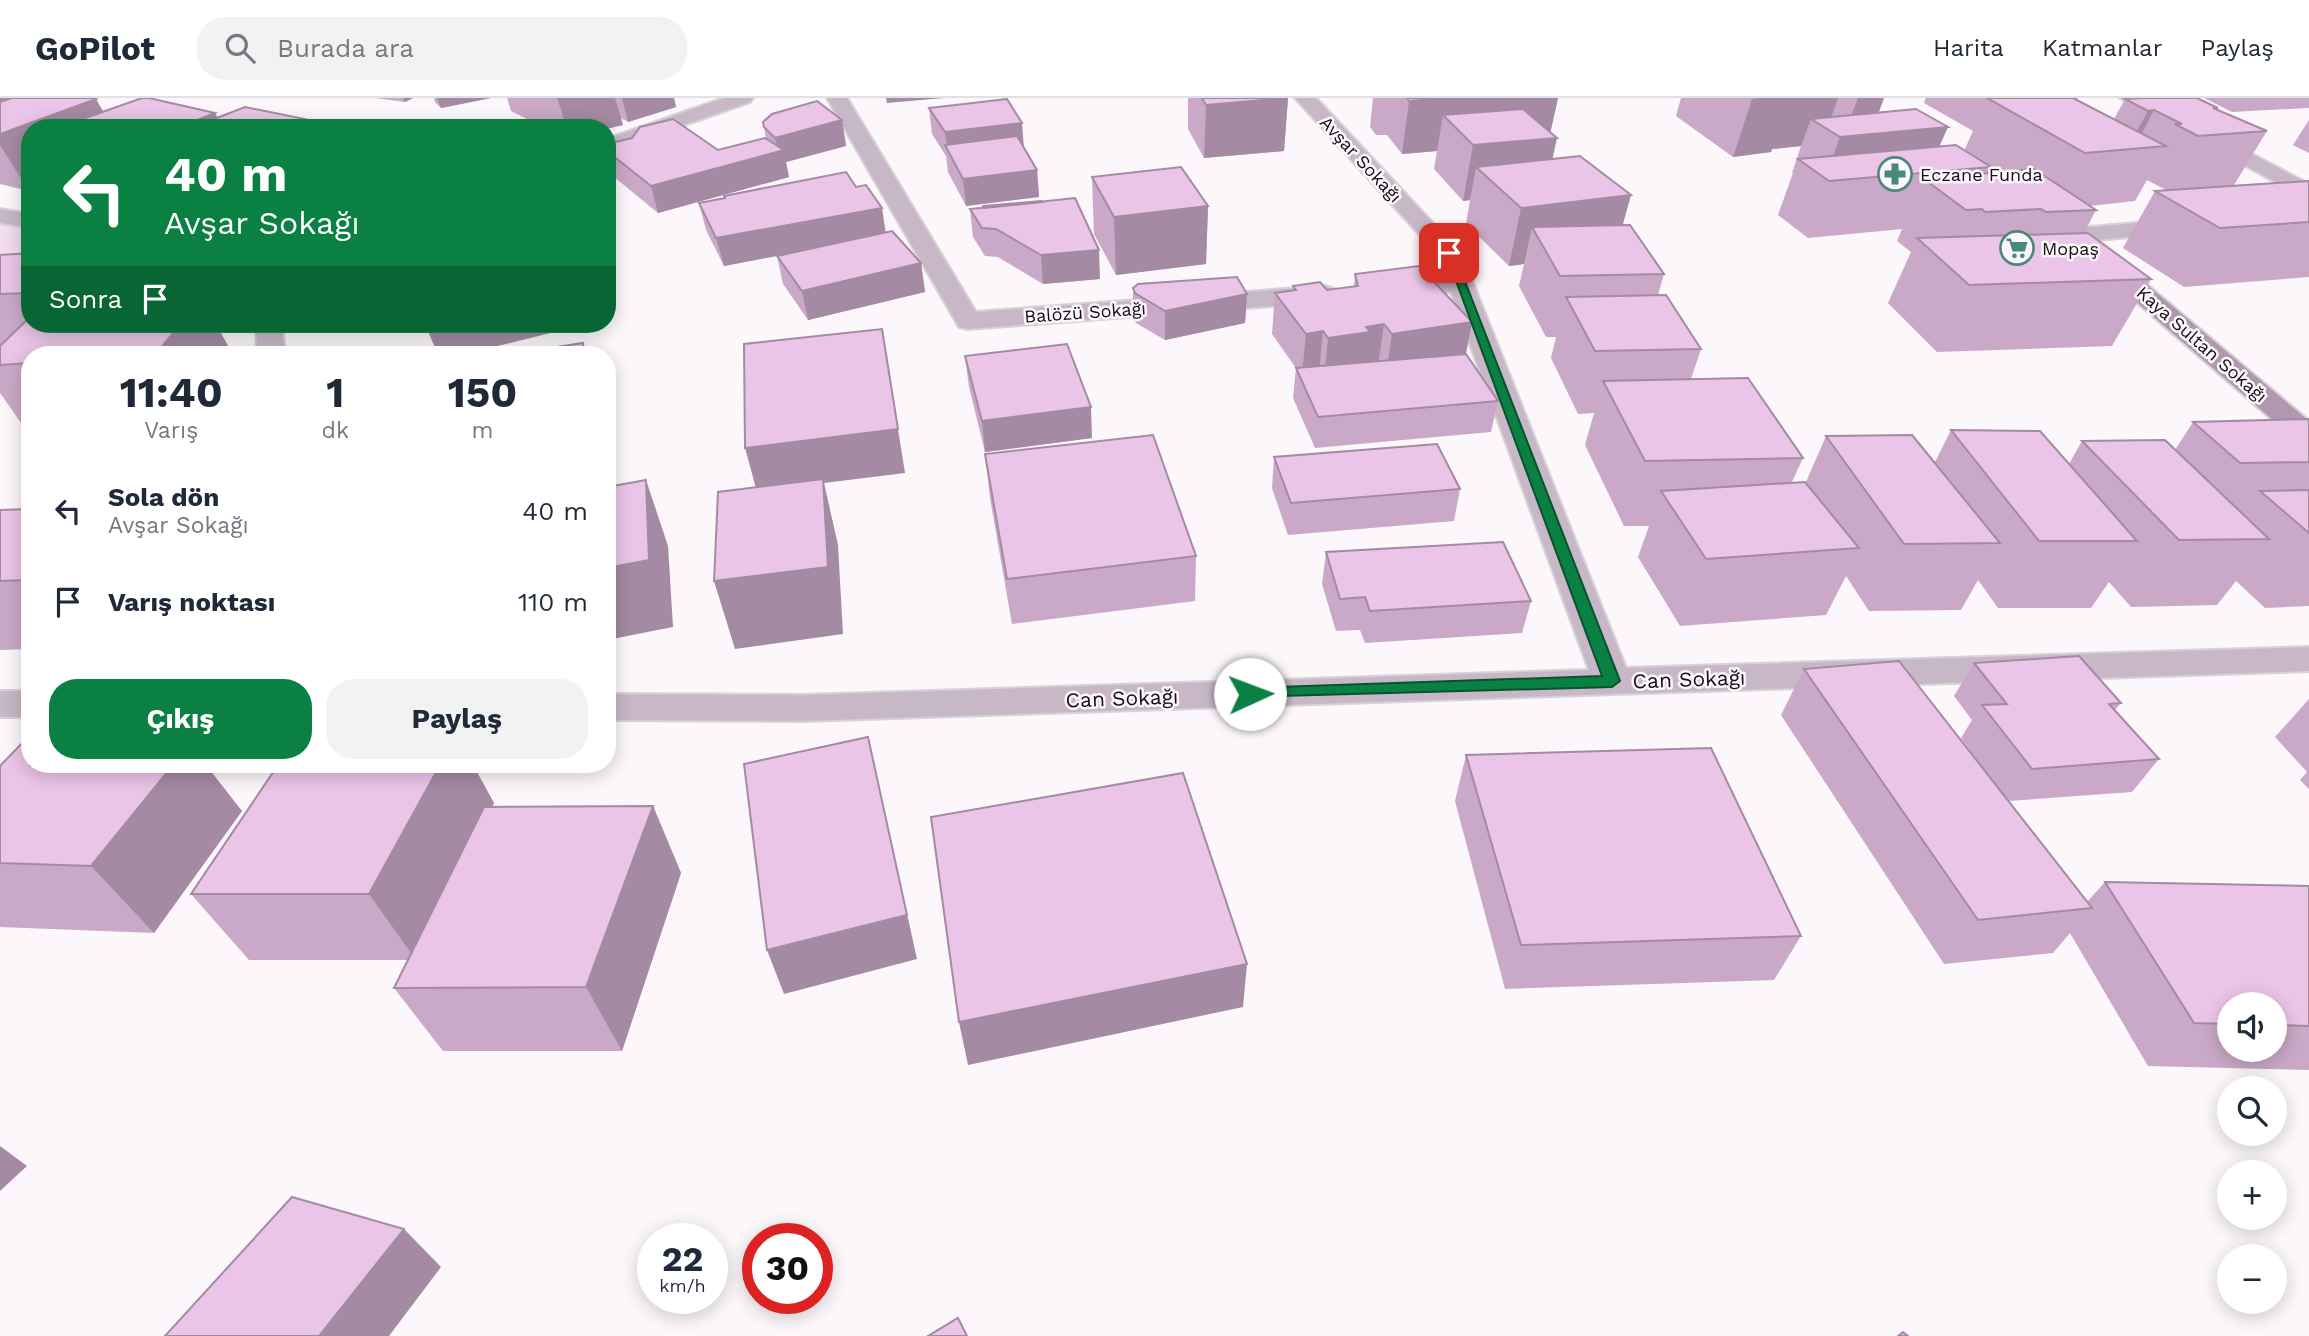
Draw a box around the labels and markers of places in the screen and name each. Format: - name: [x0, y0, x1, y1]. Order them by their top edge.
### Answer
- pharmacy icon: Eczane Funda: [1876, 155, 1914, 193]
- place label: Eczane Funda: [1920, 164, 2043, 185]
- pin: [1419, 223, 1479, 283]
- supermarket icon: Mopaş: [1998, 229, 2036, 267]
- place label: Mopaş: [2042, 238, 2099, 259]

